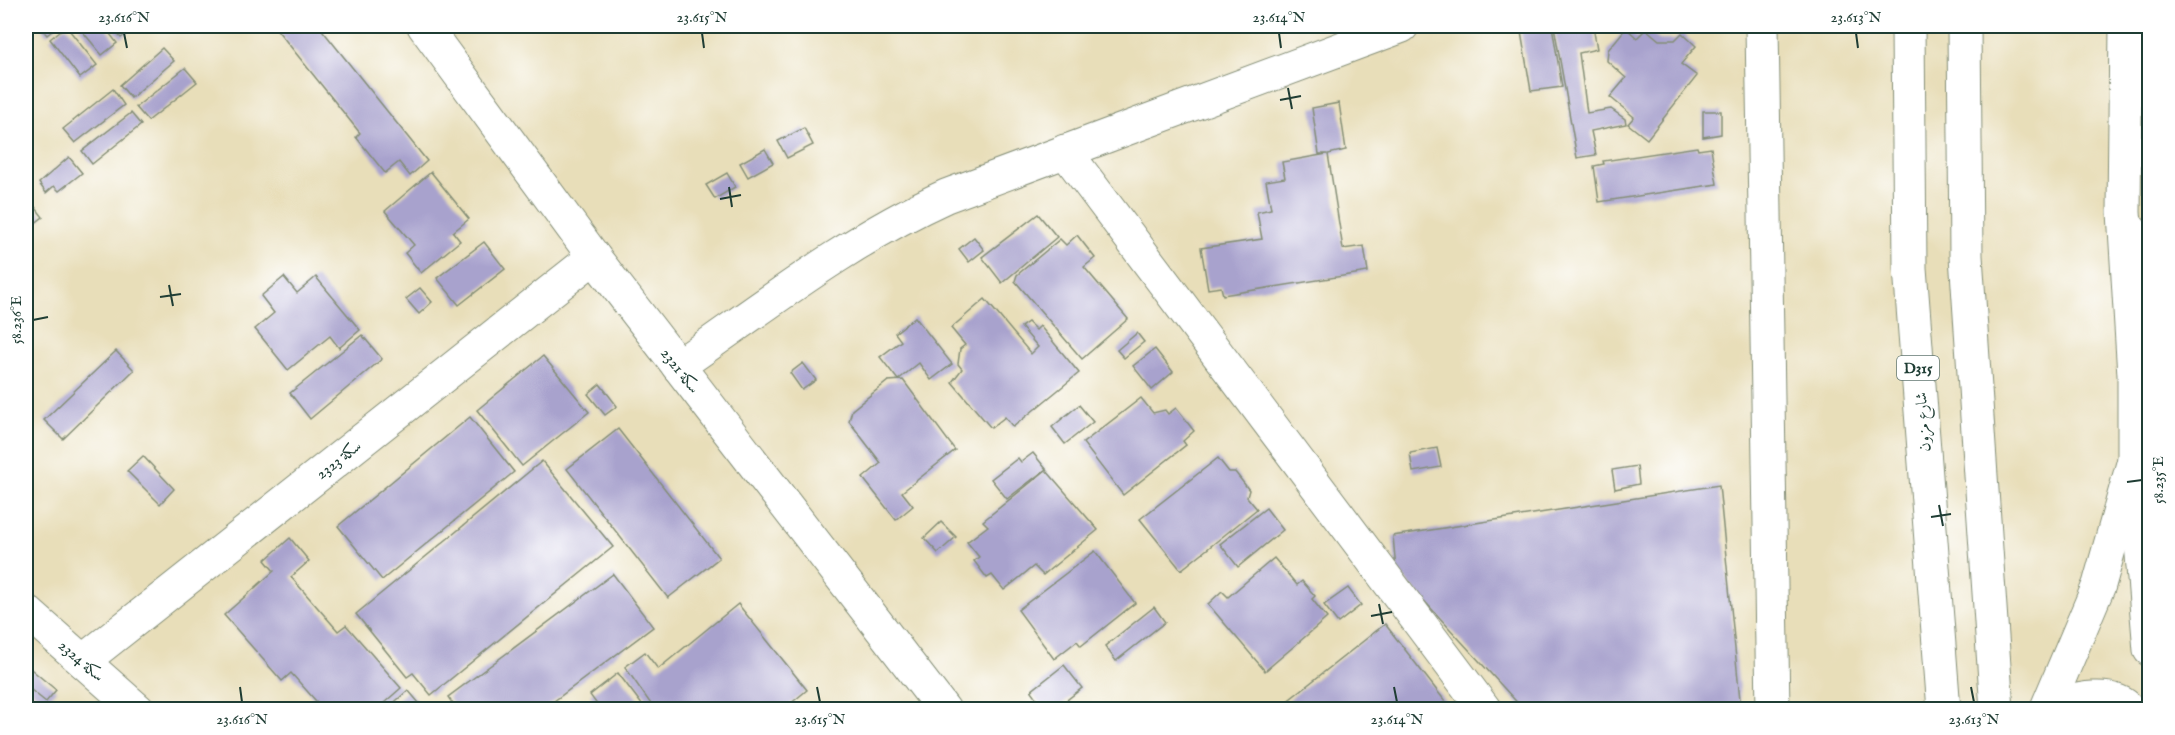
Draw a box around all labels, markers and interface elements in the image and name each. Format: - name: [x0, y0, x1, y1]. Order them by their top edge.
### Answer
- text: 23.616°N: [98, 8, 150, 27]
- text: 23.615°N: [677, 8, 727, 27]
- text: 23.614°N: [1253, 8, 1305, 27]
- text: 23.613°N: [1830, 8, 1882, 27]
- text: 58.236°E: [7, 296, 26, 344]
- street label: سكة 2321: [655, 344, 703, 398]
- road number: D315: [1897, 356, 1939, 380]
- street label: شارع مزون: [1912, 391, 1938, 452]
- street label: سكة 2323: [312, 437, 366, 485]
- text: 58.235°E: [2149, 456, 2168, 504]
- street label: سكة 2324: [54, 636, 108, 687]
- text: 23.616°N: [216, 710, 268, 729]
- text: 23.615°N: [795, 710, 845, 729]
- text: 23.614°N: [1371, 710, 1423, 729]
- text: 23.613°N: [1948, 710, 2000, 729]

